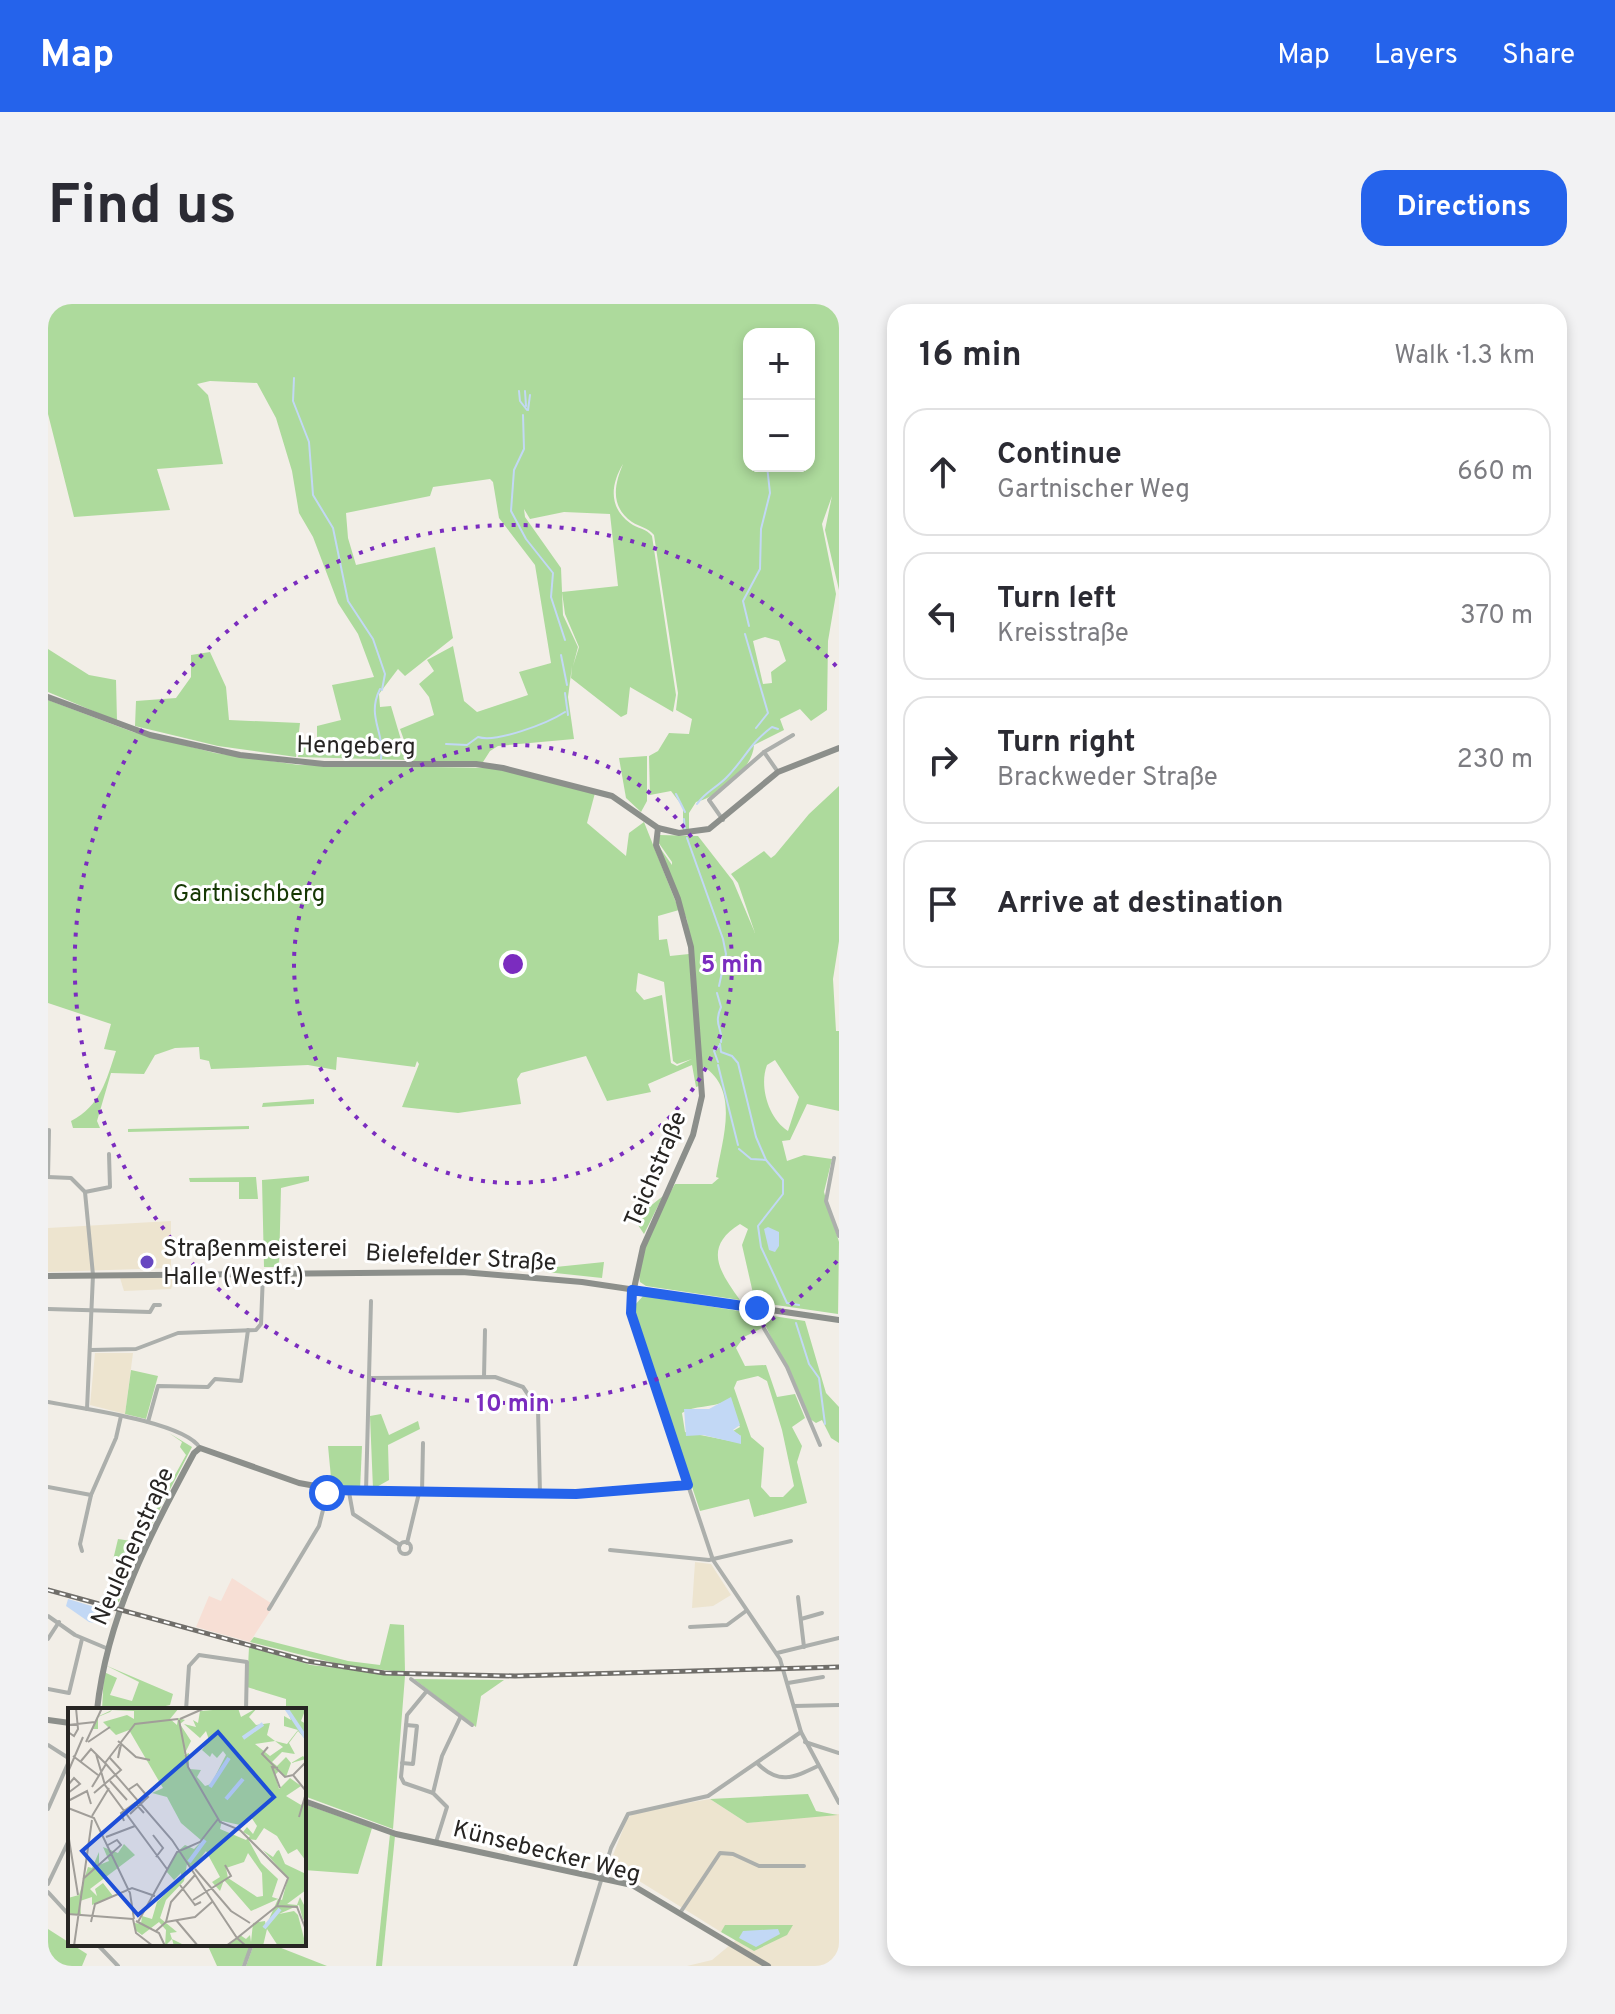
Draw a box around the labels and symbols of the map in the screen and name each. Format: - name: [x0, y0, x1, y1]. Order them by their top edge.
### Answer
- street label: Hengeberg: [296, 731, 416, 763]
- park label: Gartnischberg: [173, 880, 325, 910]
- centre of rings: [499, 950, 527, 978]
- text: 5 min: [701, 951, 763, 981]
- street label: Teichstraße: [619, 1107, 695, 1232]
- place label: Straßenmeisterei Halle (Westf.): [163, 1235, 347, 1293]
- street label: Bielefelder Straße: [364, 1239, 557, 1279]
- marker: Straßenmeisterei Halle (Westf.): [138, 1253, 156, 1271]
- route end: [739, 1290, 775, 1326]
- text: 10 min: [476, 1390, 550, 1420]
- street label: Neulehenstraße: [86, 1463, 182, 1631]
- route start: [309, 1475, 345, 1511]
- inset map: [68, 1708, 306, 1946]
- street label: Künsebecker Weg: [450, 1815, 643, 1891]

